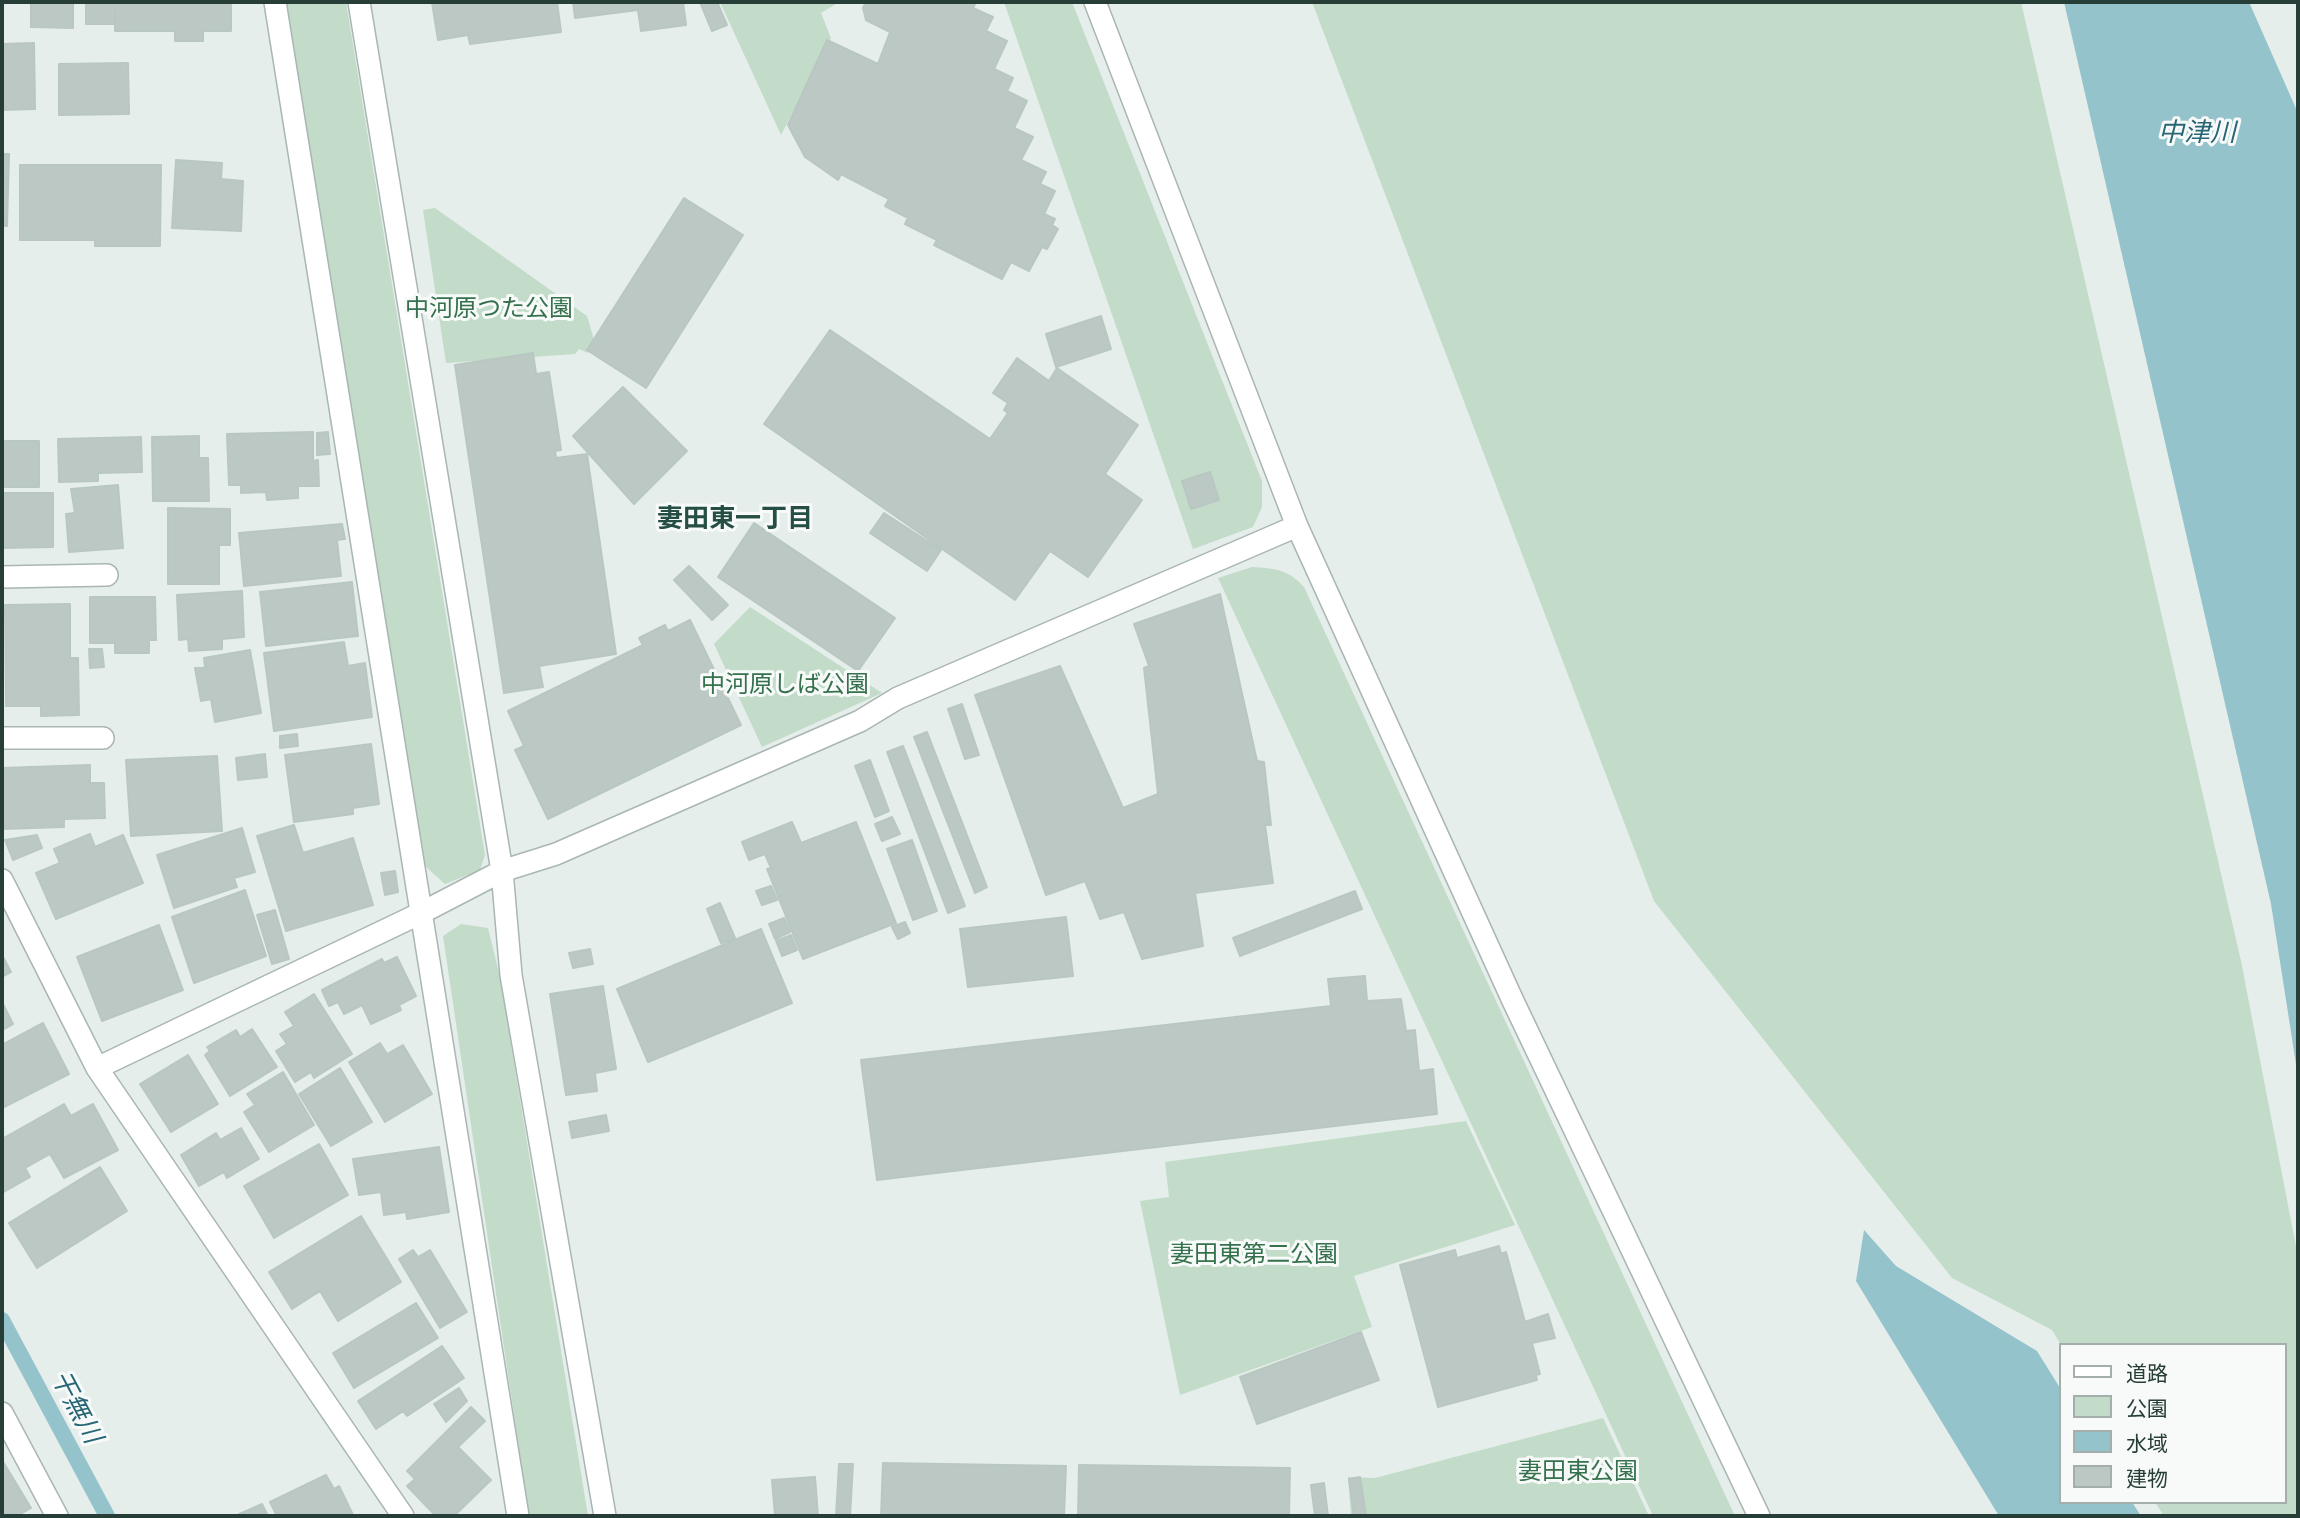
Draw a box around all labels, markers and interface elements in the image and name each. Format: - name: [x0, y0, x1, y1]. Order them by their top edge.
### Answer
- water label: 中津川: [2158, 117, 2236, 149]
- park label: 中河原つた公園: [405, 295, 573, 323]
- district label: 妻田東一丁目: [657, 503, 813, 535]
- park label: 中河原しば公園: [701, 671, 869, 699]
- park label: 妻田東第二公園: [1170, 1241, 1338, 1269]
- legend: [2058, 1343, 2286, 1504]
- text: 道路: [2126, 1364, 2168, 1385]
- water label: 干無川: [44, 1365, 108, 1449]
- text: 公園: [2126, 1399, 2168, 1420]
- text: 水域: [2126, 1434, 2168, 1455]
- park label: 妻田東公園: [1518, 1458, 1638, 1486]
- text: 建物: [2126, 1469, 2168, 1490]

